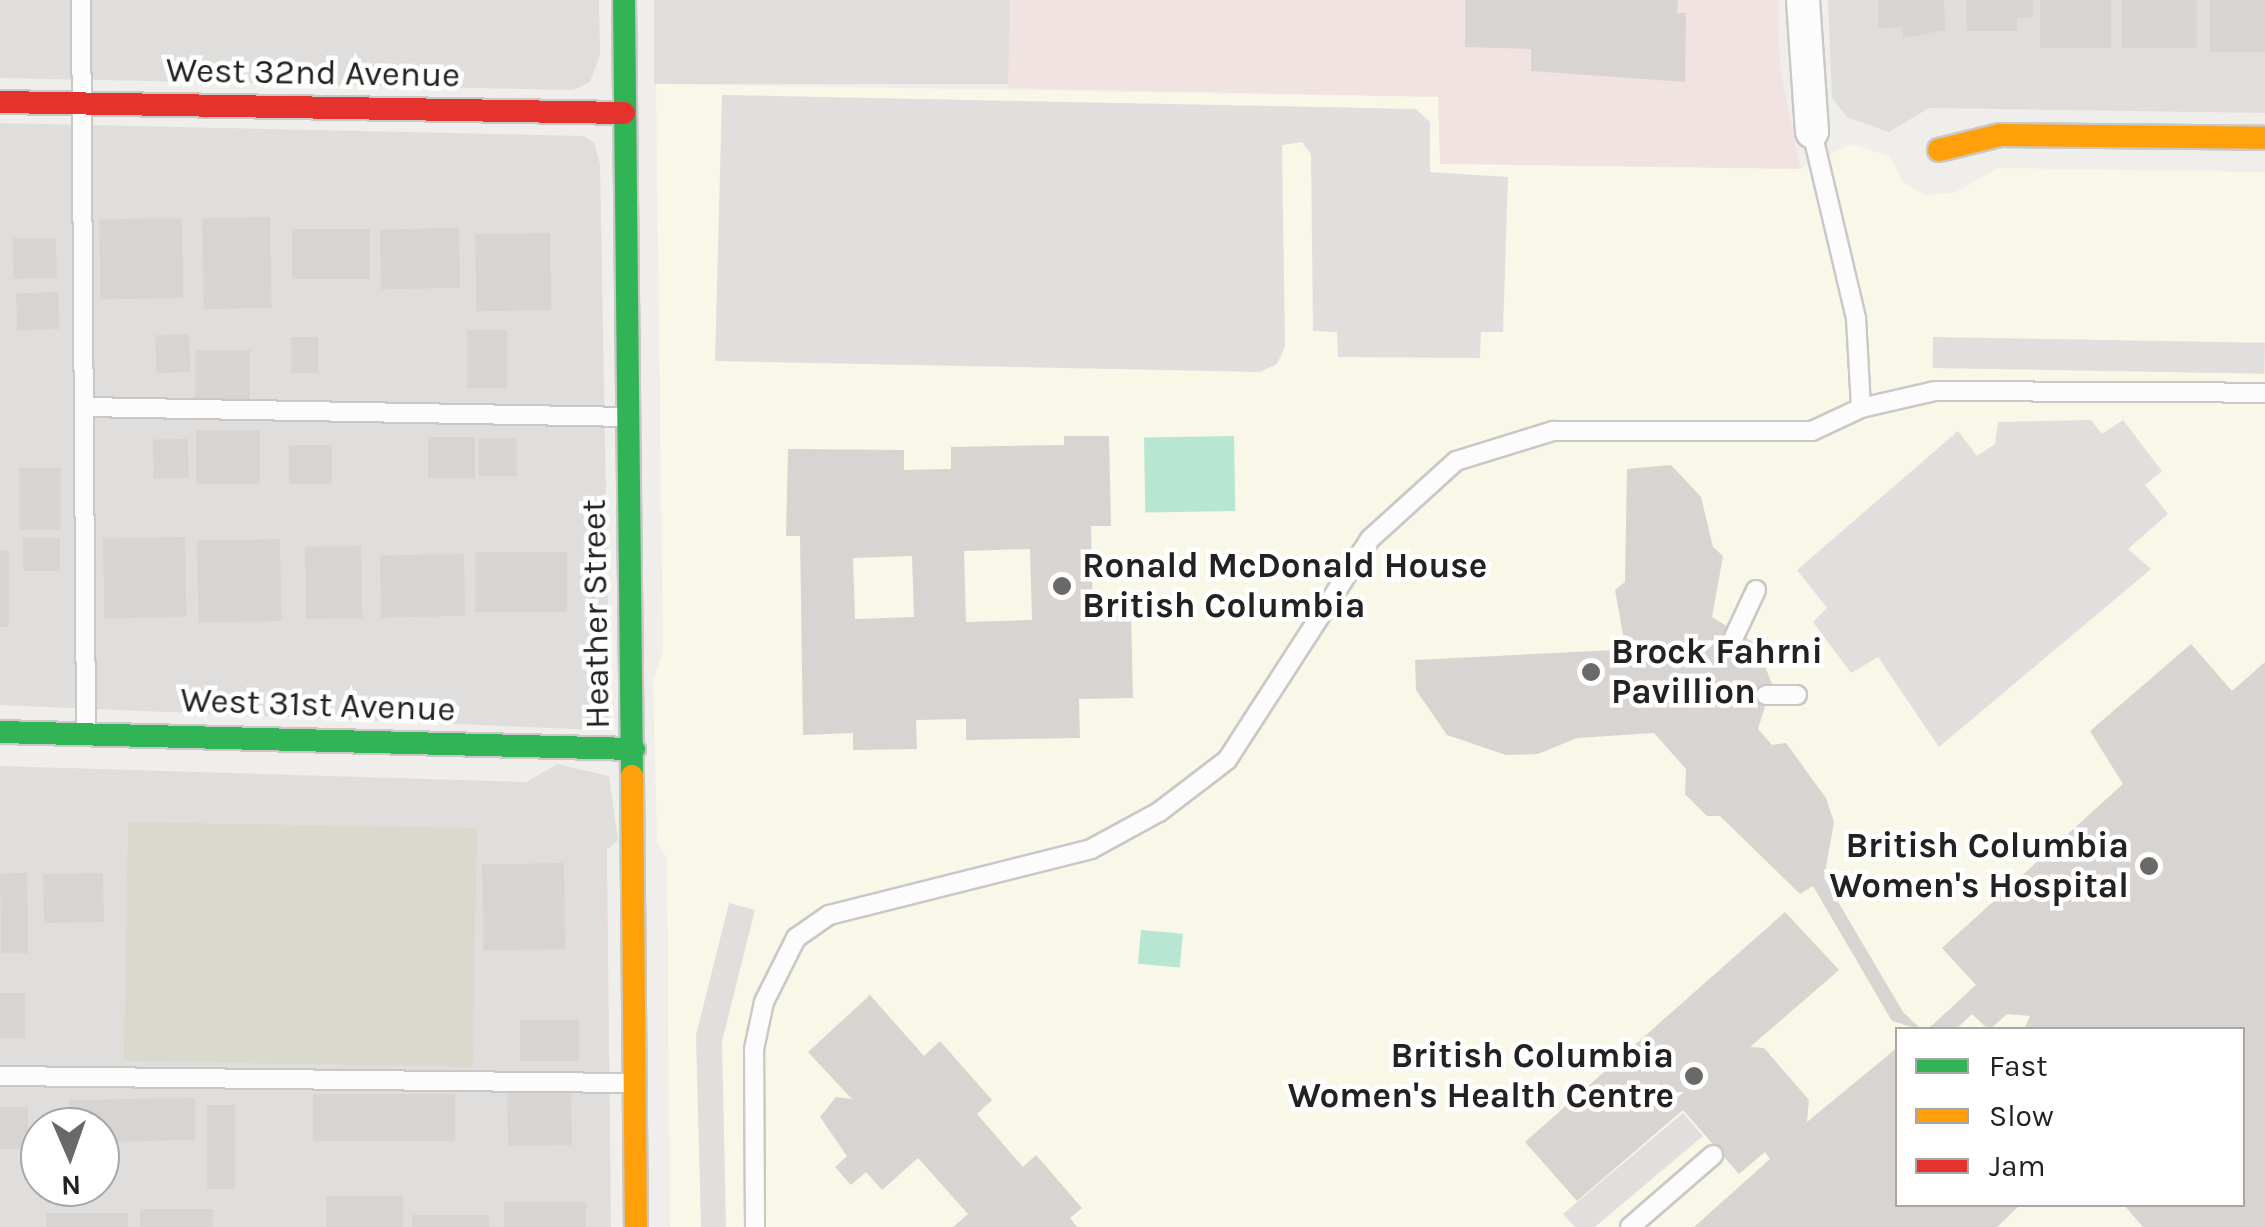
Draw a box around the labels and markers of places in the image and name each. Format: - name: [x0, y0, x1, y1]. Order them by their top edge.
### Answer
- place label: Ronald McDonald House British Columbia: [1082, 545, 1487, 627]
- marker: Ronald McDonald House British Columbia: [1051, 575, 1073, 597]
- place label: Brock Fahrni Pavillion: [1611, 631, 1823, 713]
- marker: Brock Fahrni Pavillion: [1580, 661, 1602, 683]
- place label: British Columbia Women's Hospital: [1830, 825, 2129, 907]
- marker: British Columbia Women's Hospital: [2138, 855, 2160, 877]
- place label: British Columbia Women's Health Centre: [1288, 1035, 1674, 1117]
- marker: British Columbia Women's Health Centre: [1683, 1065, 1705, 1087]

